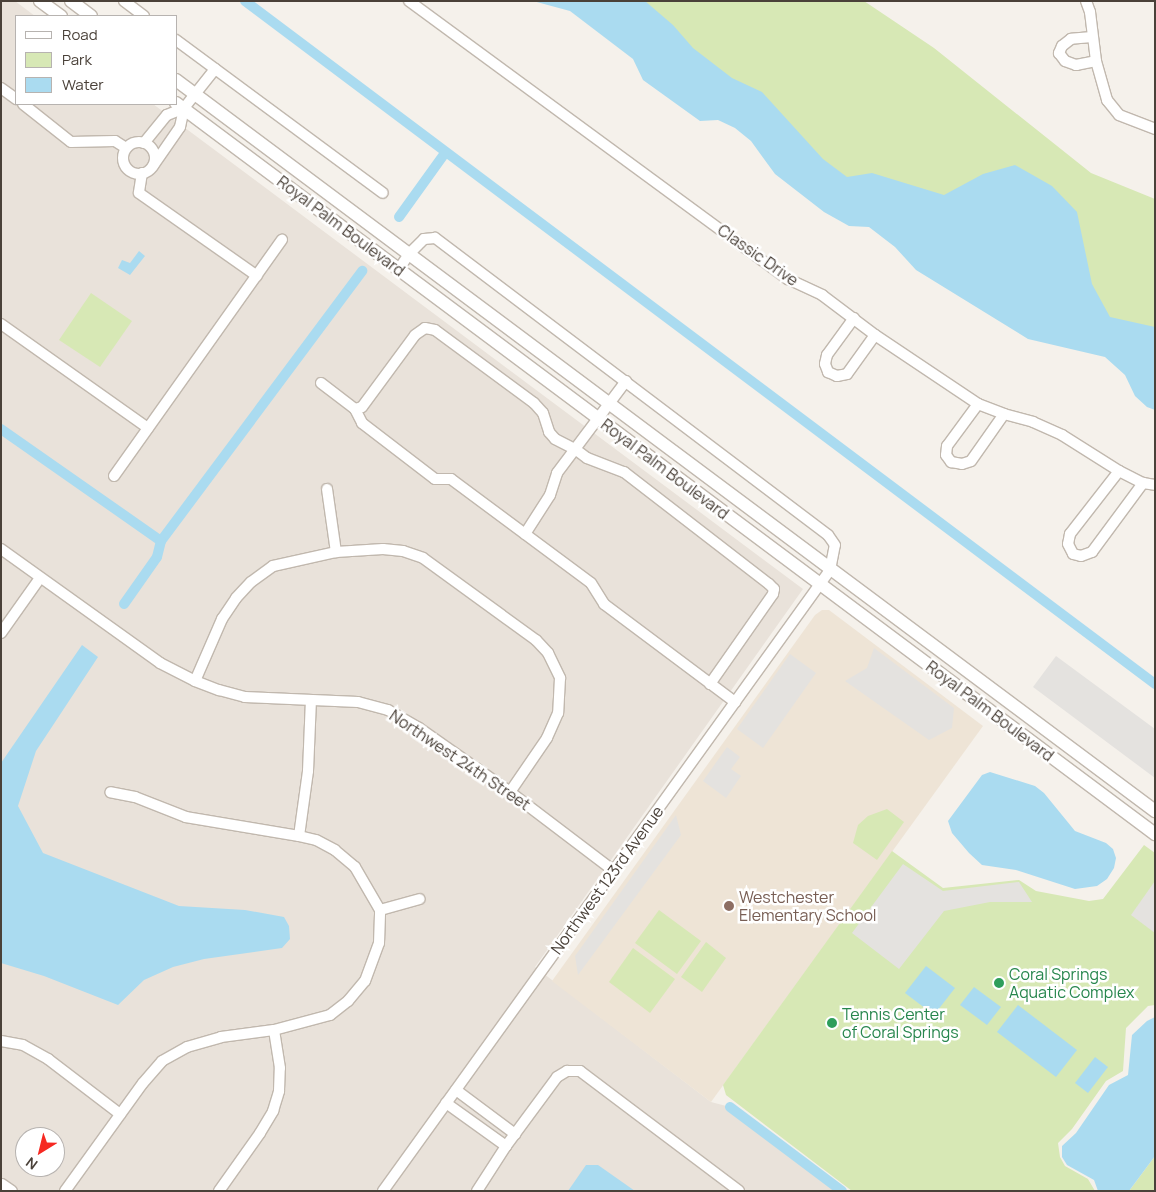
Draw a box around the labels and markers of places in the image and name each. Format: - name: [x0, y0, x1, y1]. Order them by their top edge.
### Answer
- place label: Westchester Elementary School: [739, 887, 877, 925]
- marker: Westchester Elementary School: [723, 900, 735, 912]
- place label: Coral Springs Aquatic Complex: [1009, 964, 1134, 1002]
- marker: Coral Springs Aquatic Complex: [993, 977, 1005, 989]
- place label: Tennis Center of Coral Springs: [842, 1004, 959, 1042]
- marker: Tennis Center of Coral Springs: [826, 1017, 838, 1029]

